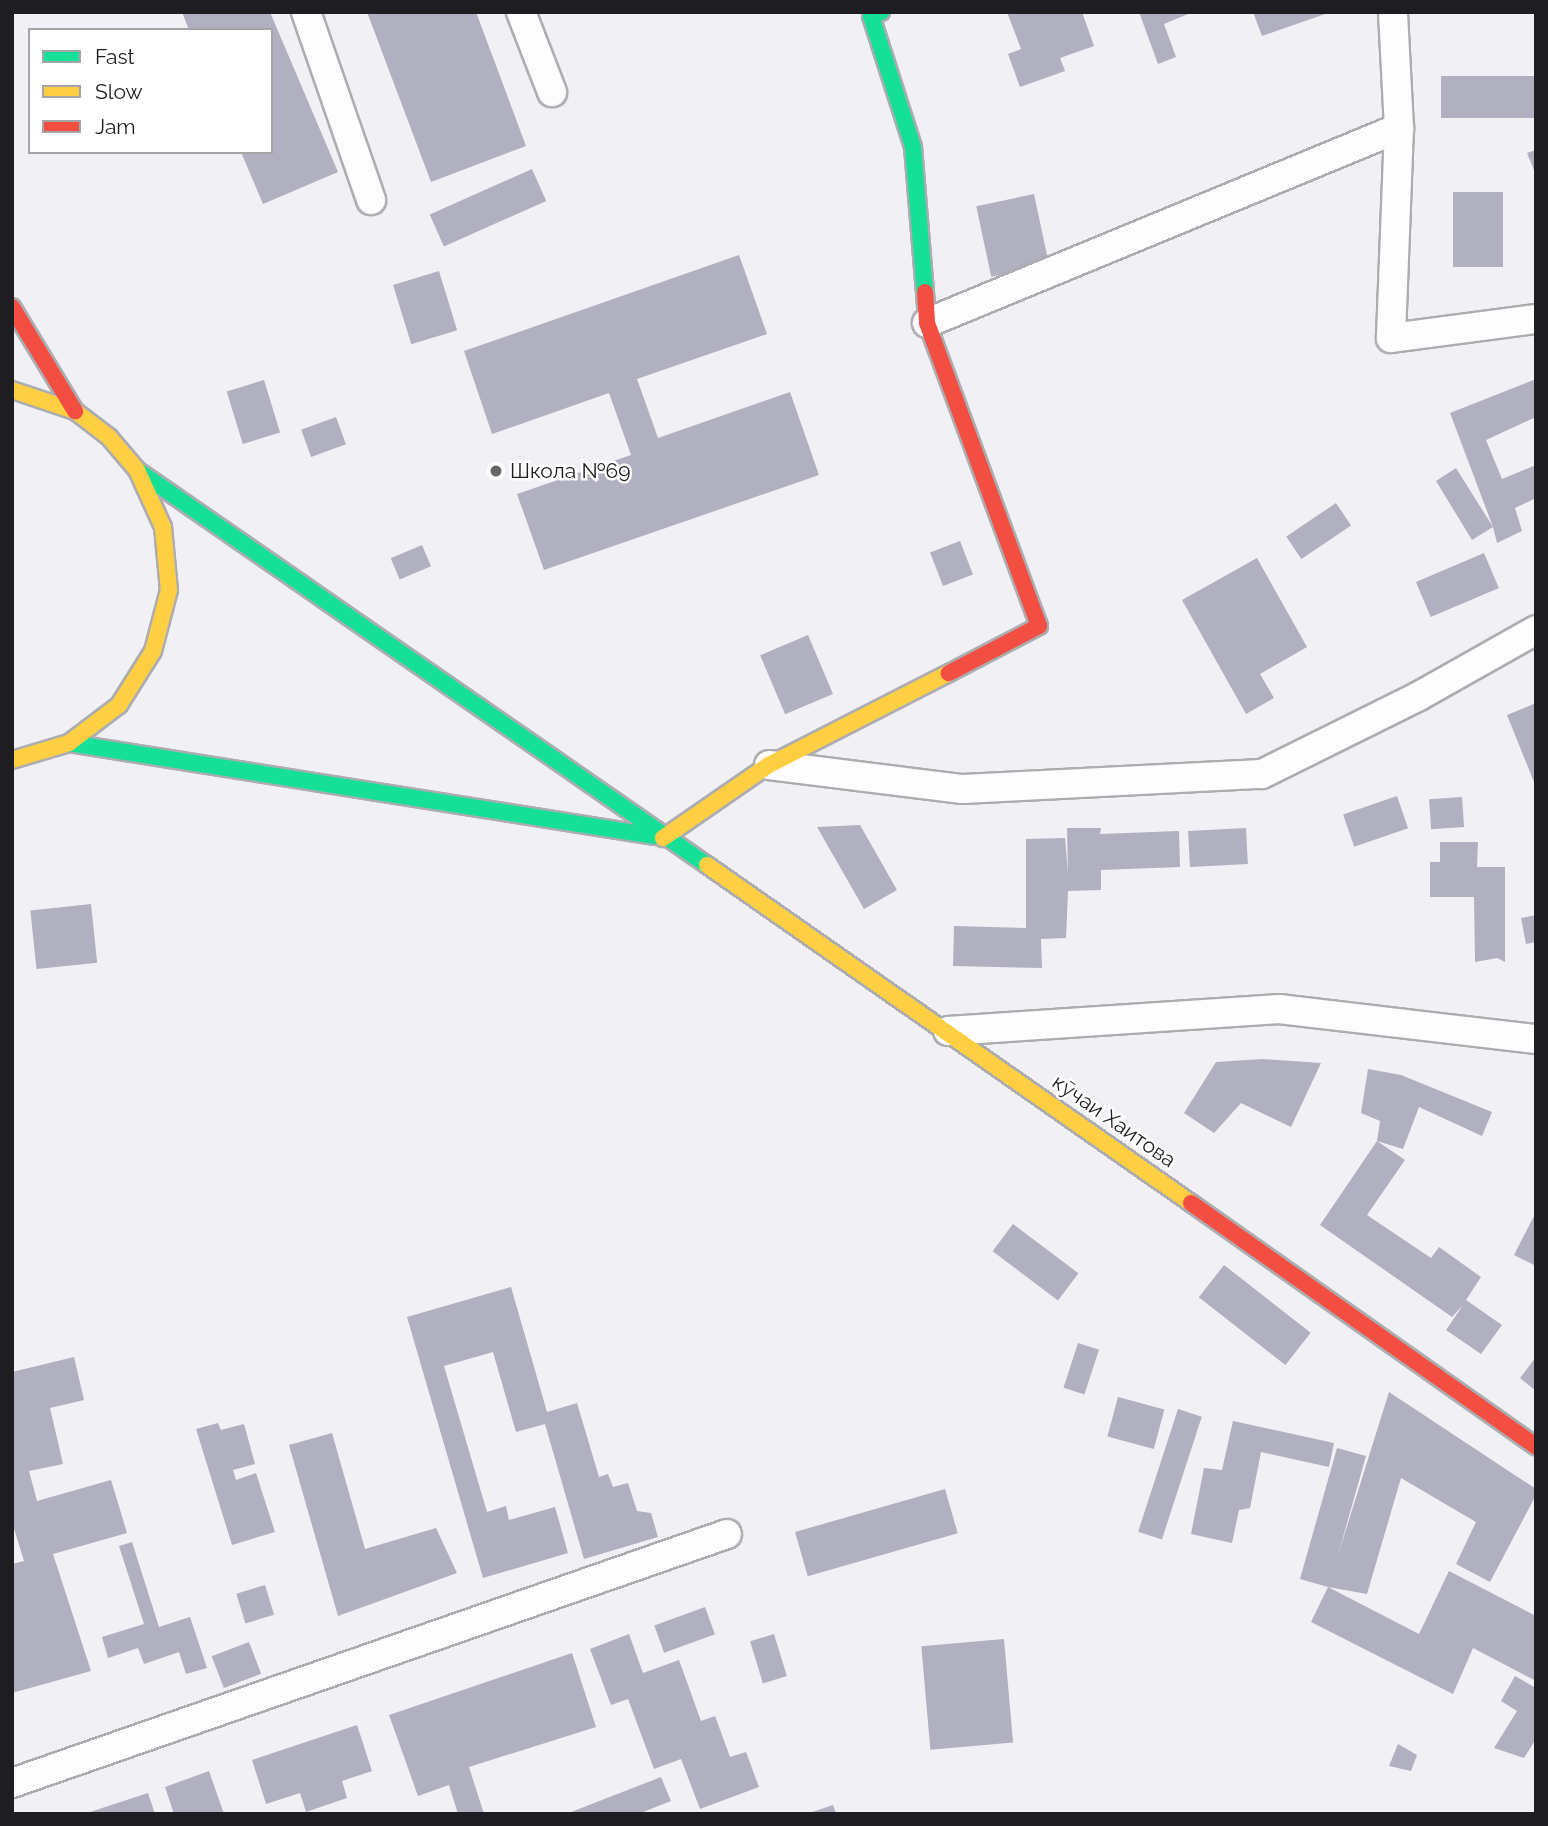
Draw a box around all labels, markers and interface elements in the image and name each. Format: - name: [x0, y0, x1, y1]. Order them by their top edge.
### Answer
- legend: [28, 28, 273, 154]
- text: Fast: [95, 44, 135, 69]
- text: Slow: [95, 79, 143, 104]
- text: Jam: [95, 114, 136, 139]
- place label: Школа №69: [510, 458, 630, 484]
- marker: Школа №69: [488, 463, 504, 479]
- street label: кӯчаи Хаитова: [1048, 1069, 1180, 1173]

